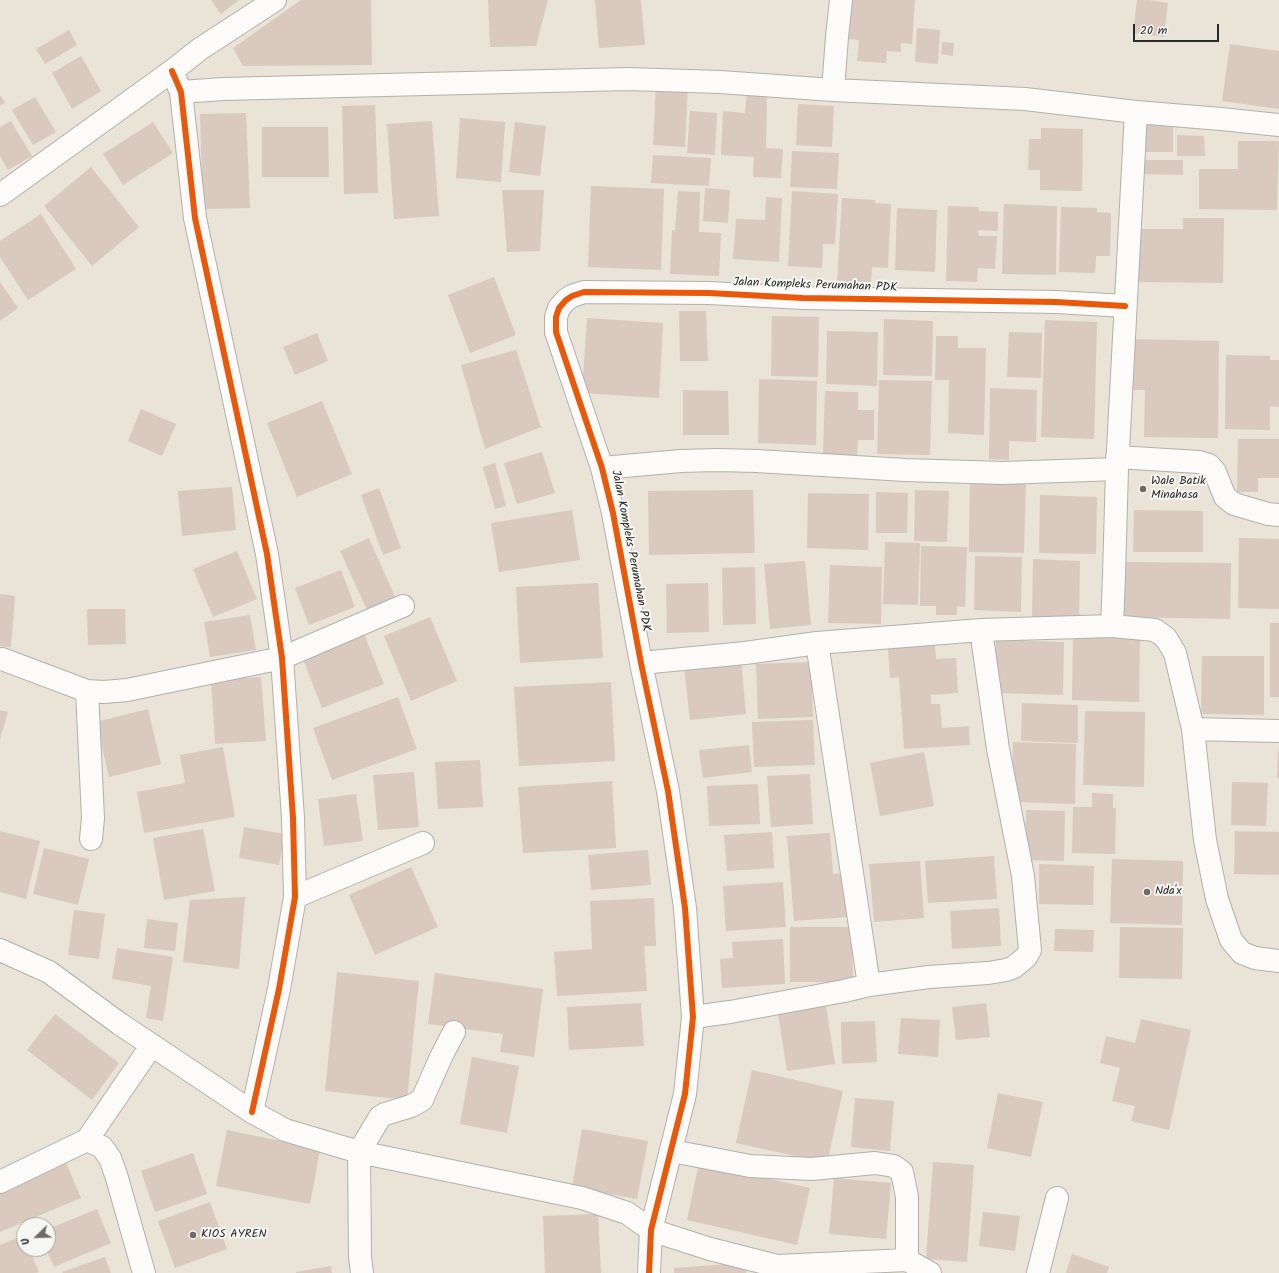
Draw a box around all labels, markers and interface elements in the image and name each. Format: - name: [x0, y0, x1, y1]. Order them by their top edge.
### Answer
- scale bar: [1135, 16, 1221, 42]
- text: 20 m: [1140, 21, 1167, 40]
- street label: Jalan Kompleks Perumahan PDK: [733, 276, 897, 296]
- street label: Jalan Kompleks Perumahan PDK: [607, 469, 653, 633]
- place label: Wale Batik Minahasa: [1151, 475, 1206, 503]
- marker: Wale Batik Minahasa: [1138, 484, 1148, 494]
- place label: Nda'x: [1155, 885, 1182, 899]
- marker: Nda'x: [1142, 887, 1152, 897]
- north arrow: [16, 1217, 56, 1257]
- place label: KIOS AYREN: [201, 1228, 267, 1242]
- marker: KIOS AYREN: [188, 1230, 198, 1240]
- text: U: [16, 1235, 35, 1248]

